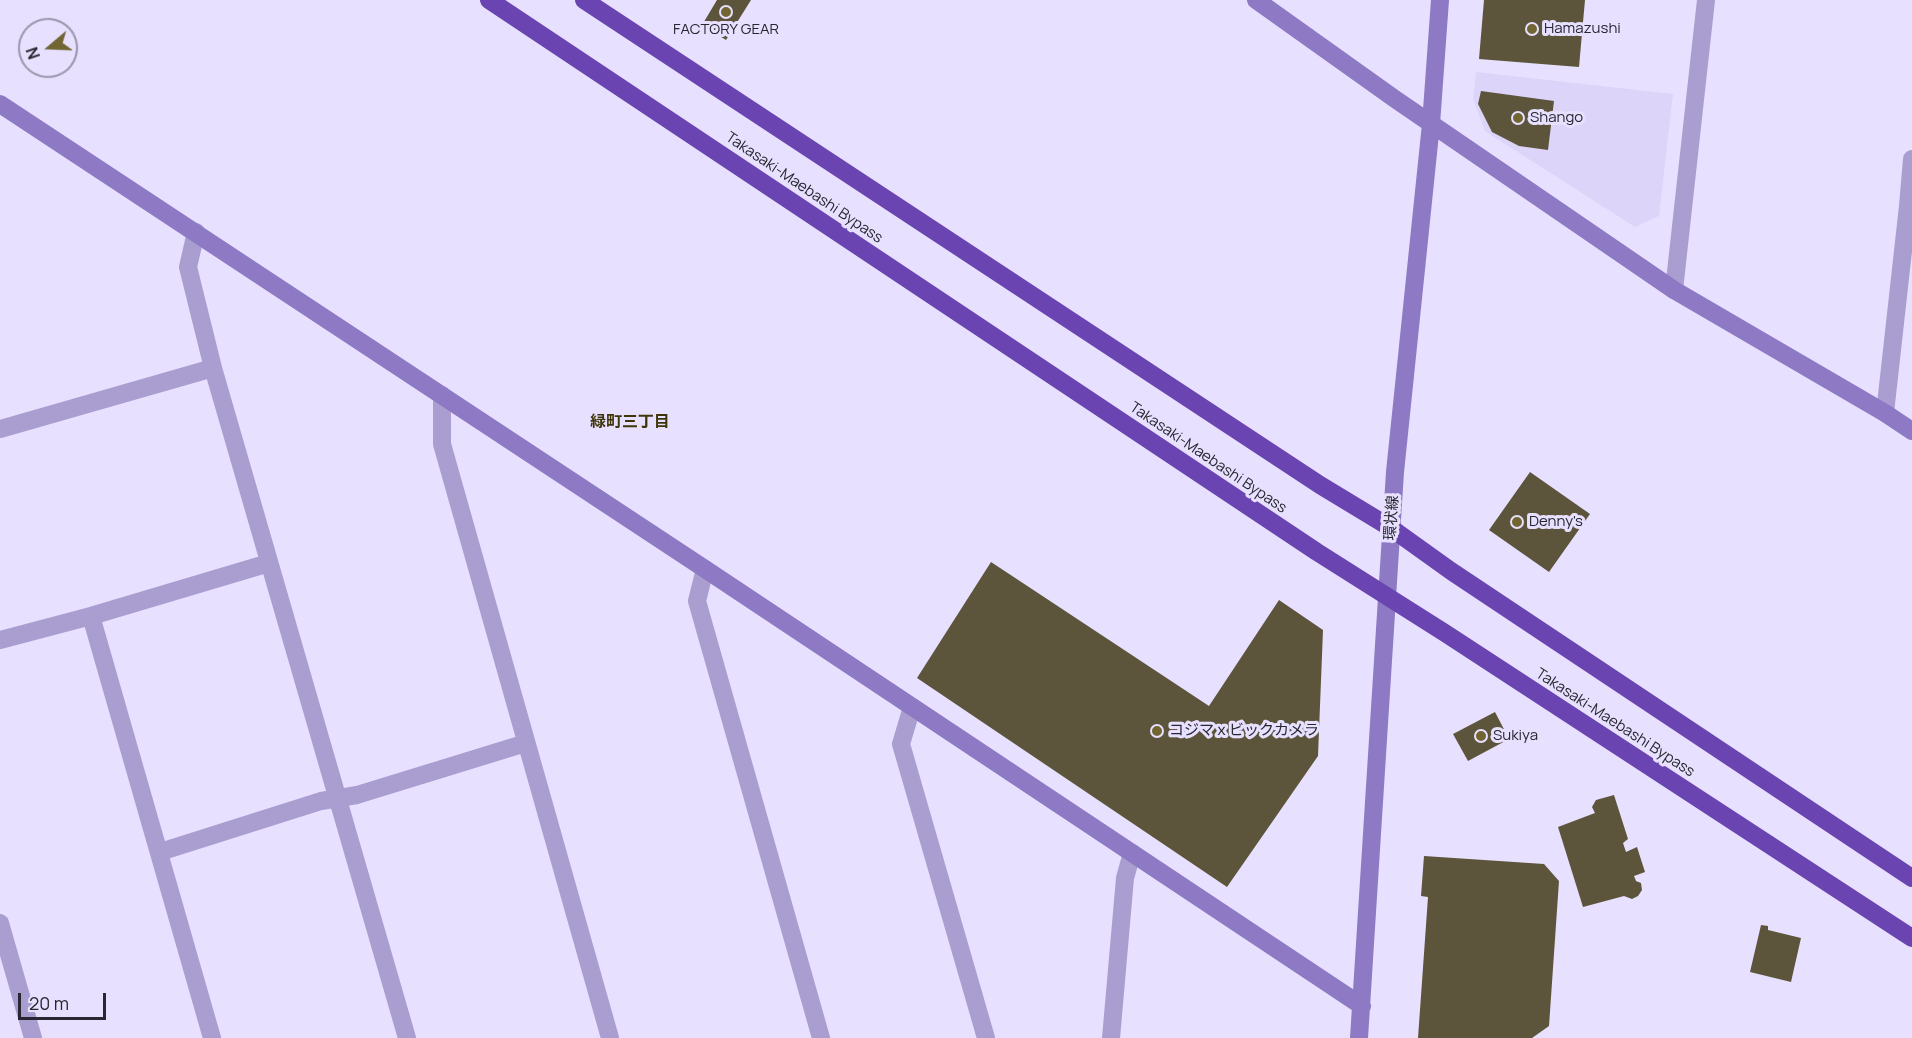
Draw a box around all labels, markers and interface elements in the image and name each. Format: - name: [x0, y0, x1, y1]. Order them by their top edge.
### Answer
- marker: FACTORY GEAR: [719, 5, 733, 19]
- north arrow: [18, 18, 78, 78]
- place label: Hamazushi: [1544, 20, 1621, 38]
- place label: FACTORY GEAR: [673, 21, 779, 39]
- marker: Hamazushi: [1525, 22, 1539, 36]
- text: N: [21, 44, 45, 62]
- place label: Shango: [1530, 109, 1583, 127]
- marker: Shango: [1511, 111, 1525, 125]
- street label: Takasaki-Maebashi Bypass: [722, 129, 886, 247]
- street label: Takasaki-Maebashi Bypass: [1126, 399, 1290, 517]
- district label: 緑町三丁目: [590, 413, 670, 433]
- street label: 環状線: [1381, 495, 1403, 541]
- place label: Denny's: [1529, 513, 1583, 531]
- marker: Denny's: [1510, 515, 1524, 529]
- street label: Takasaki-Maebashi Bypass: [1532, 665, 1698, 781]
- place label: コジマｘビックカメラ: [1169, 722, 1319, 740]
- marker: コジマｘビックカメラ: [1150, 724, 1164, 738]
- place label: Sukiya: [1493, 727, 1538, 745]
- marker: Sukiya: [1474, 729, 1488, 743]
- scale bar: [21, 981, 110, 1019]
- text: 20 m: [29, 991, 69, 1015]

